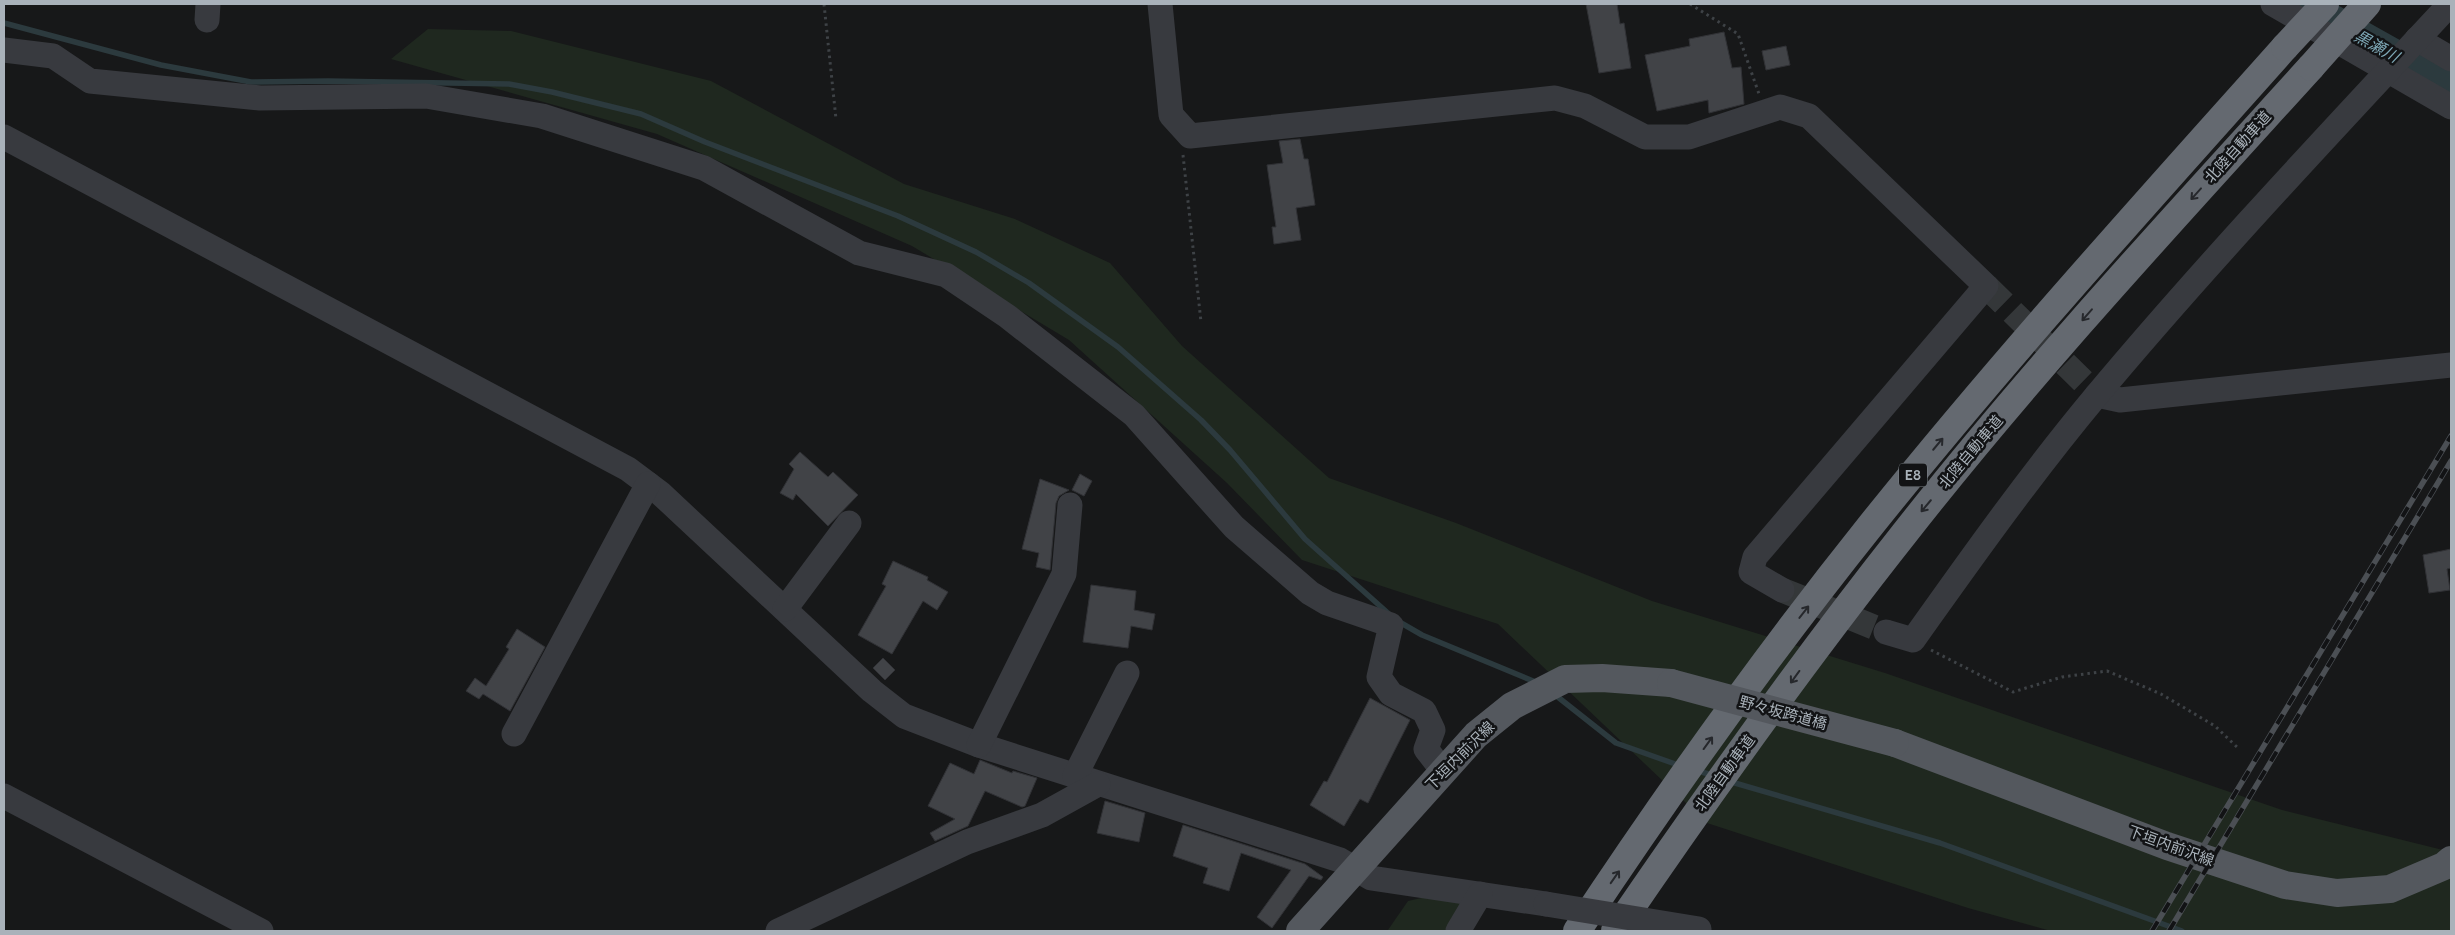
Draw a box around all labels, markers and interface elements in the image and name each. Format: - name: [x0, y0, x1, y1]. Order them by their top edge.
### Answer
- water label: 黒瀬川: [2351, 26, 2404, 67]
- street label: 北陸自動車道: [2201, 108, 2275, 186]
- one-way arrow: [2190, 188, 2202, 201]
- one-way arrow: [2082, 309, 2093, 322]
- street label: 北陸自動車道: [1935, 412, 2007, 492]
- one-way arrow: [1933, 438, 1944, 451]
- road number: E8: [1899, 464, 1927, 486]
- one-way arrow: [1921, 500, 1932, 513]
- one-way arrow: [1798, 606, 1809, 619]
- one-way arrow: [1790, 670, 1800, 684]
- street label: 野々坂跨道橋: [1737, 693, 1829, 733]
- street label: 下垣内前沢線: [1422, 718, 1498, 794]
- street label: 北陸自動車道: [1691, 731, 1759, 815]
- one-way arrow: [1703, 736, 1713, 750]
- street label: 下垣内前沢線: [2126, 822, 2216, 870]
- one-way arrow: [1610, 870, 1620, 884]

